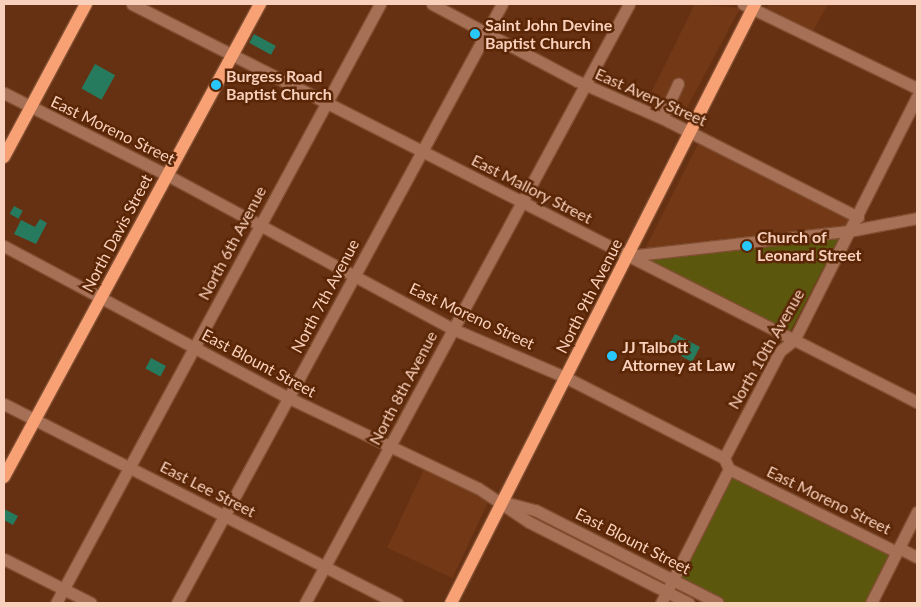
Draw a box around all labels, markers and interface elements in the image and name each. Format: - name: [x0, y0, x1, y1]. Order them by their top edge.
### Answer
- place label: Saint John Devine Baptist Church: [485, 15, 613, 53]
- marker: Saint John Devine Baptist Church: [469, 28, 481, 40]
- street label: East Avery Street: [592, 64, 710, 130]
- place label: Burgess Road Baptist Church: [226, 66, 332, 104]
- marker: Burgess Road Baptist Church: [210, 79, 222, 91]
- street label: East Moreno Street: [48, 92, 178, 168]
- street label: East Mallory Street: [468, 150, 596, 228]
- street label: North Davis Street: [78, 171, 156, 295]
- street label: North 6th Avenue: [194, 183, 270, 303]
- place label: Church of Leonard Street: [757, 227, 862, 265]
- street label: North 9th Avenue: [552, 235, 626, 357]
- street label: North 7th Avenue: [287, 236, 363, 356]
- marker: Church of Leonard Street: [741, 240, 753, 252]
- street label: East Moreno Street: [406, 279, 538, 353]
- street label: North 10th Avenue: [724, 285, 808, 413]
- street label: East Blount Street: [199, 325, 319, 401]
- street label: North 8th Avenue: [365, 328, 441, 448]
- place label: JJ Talbott Attorney at Law: [622, 337, 736, 375]
- marker: JJ Talbott Attorney at Law: [606, 350, 618, 362]
- street label: East Lee Street: [157, 457, 259, 521]
- street label: East Moreno Street: [764, 462, 894, 538]
- street label: East Blount Street: [572, 504, 694, 578]

